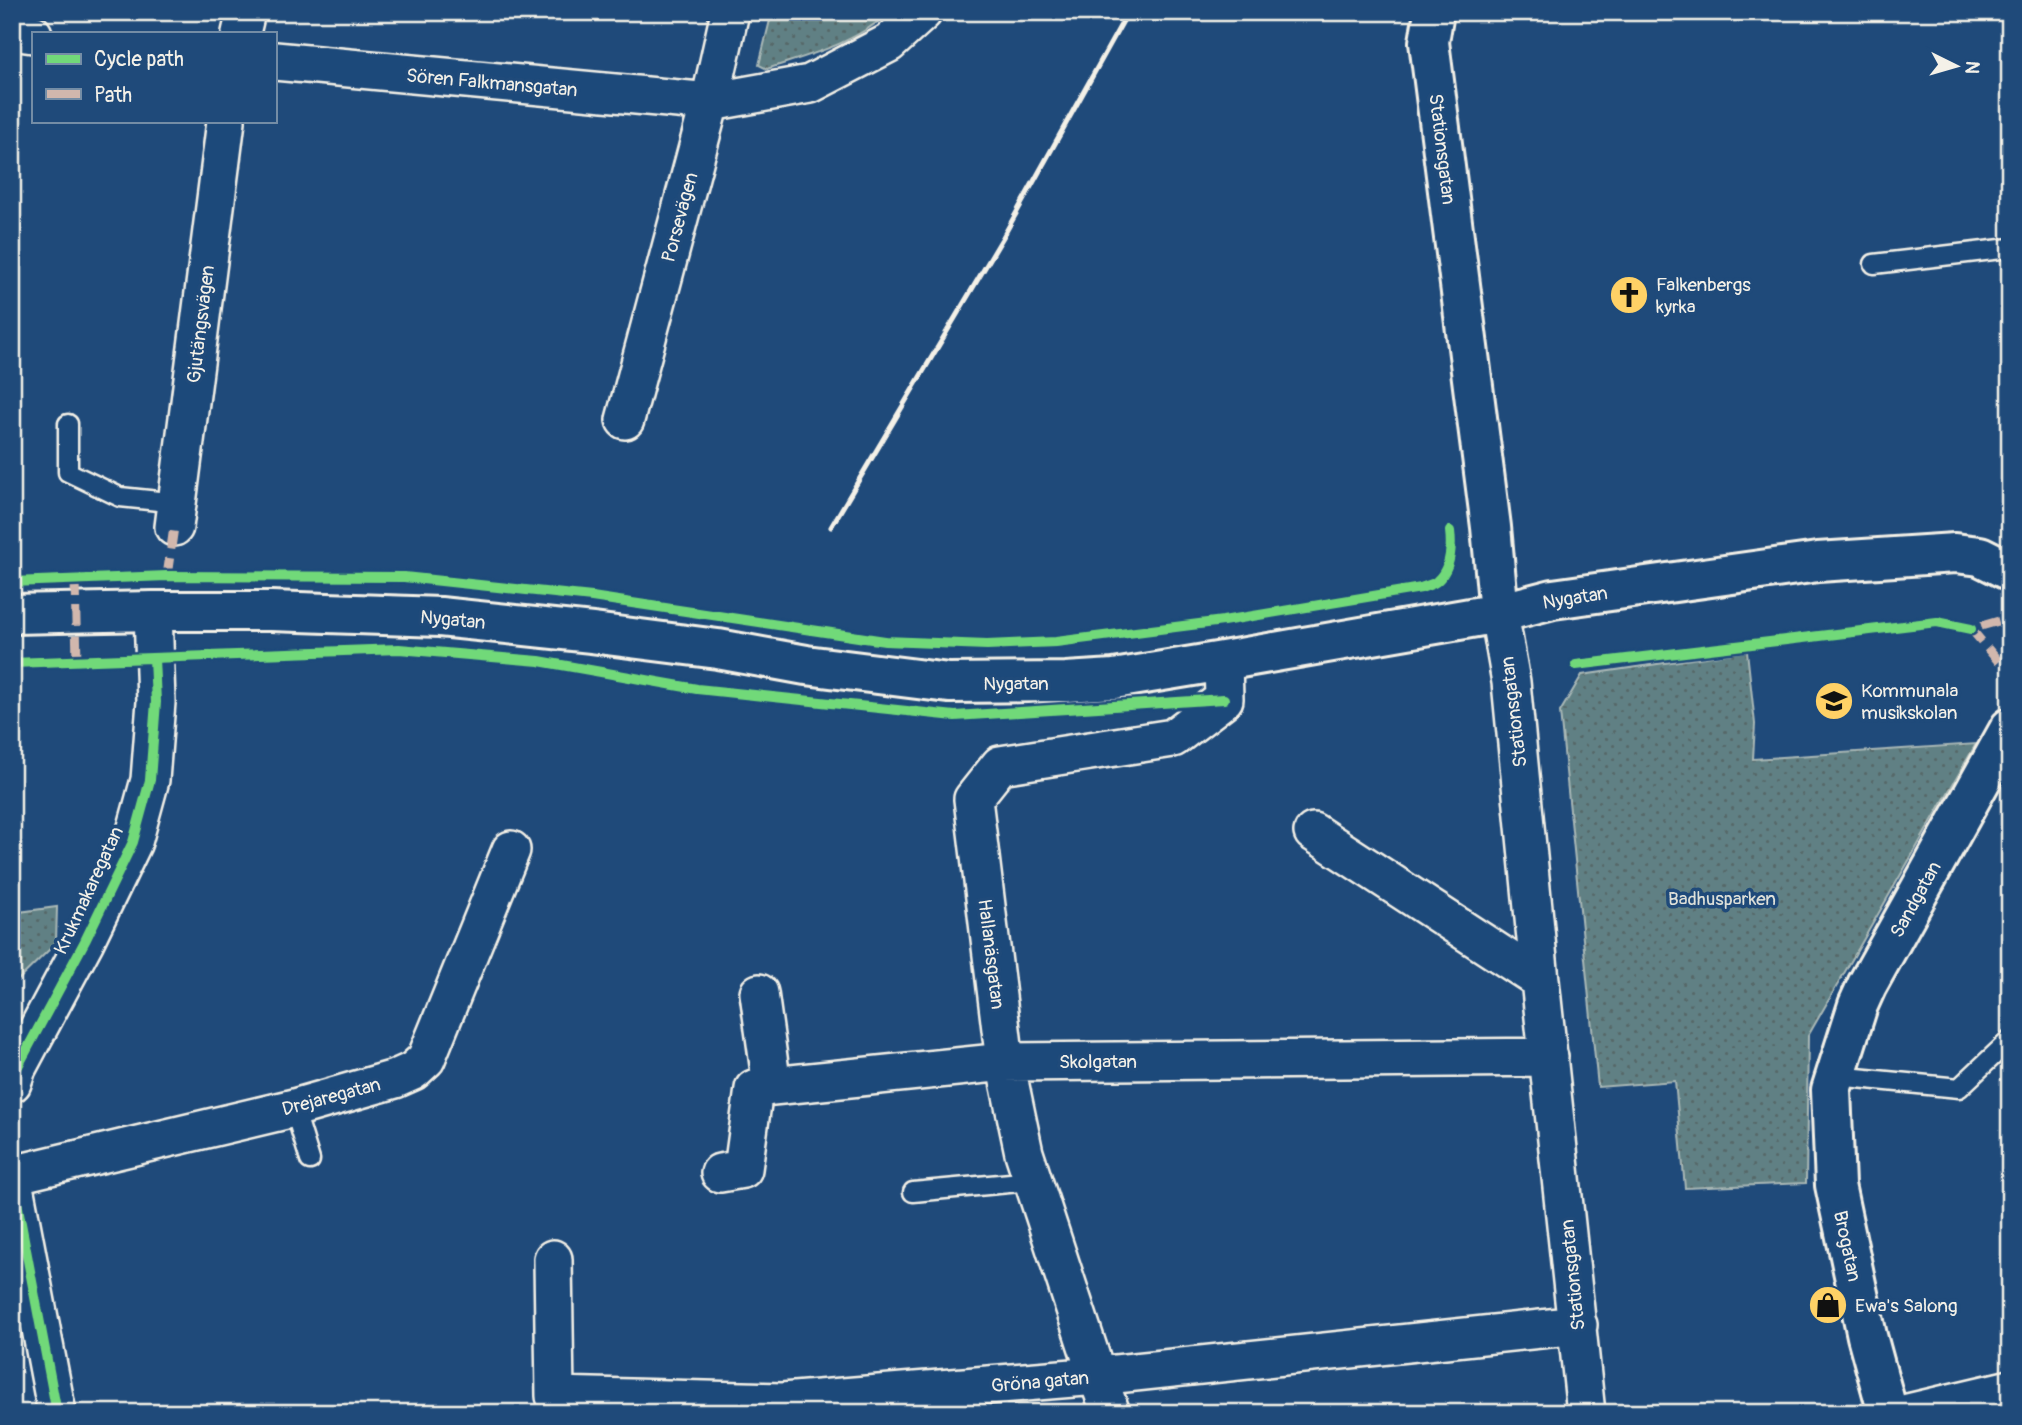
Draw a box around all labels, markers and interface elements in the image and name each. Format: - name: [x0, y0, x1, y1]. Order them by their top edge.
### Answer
- legend: [32, 32, 276, 122]
- north arrow: [1920, 32, 1990, 102]
- text: Cycle path: [94, 46, 184, 73]
- text: N: [1959, 60, 1984, 75]
- street label: Sören Falkmansgatan: [405, 64, 579, 102]
- text: Path: [94, 82, 132, 109]
- street label: Stationsgatan: [1423, 92, 1461, 206]
- street label: Porsevägen: [656, 170, 703, 265]
- street label: Gjutängsvägen: [182, 264, 220, 384]
- place label: Falkenbergs kyrka: [1656, 273, 1751, 319]
- church icon: Falkenbergs kyrka: [1608, 274, 1650, 316]
- street label: Nygatan: [1541, 581, 1609, 615]
- street label: Nygatan: [419, 605, 487, 635]
- street label: Stationsgatan: [1495, 655, 1533, 769]
- street label: Nygatan: [983, 672, 1049, 696]
- place label: Kommunala musikskolan: [1861, 679, 1959, 725]
- school or university icon: Kommunala musikskolan: [1813, 680, 1855, 722]
- street label: Krukmakaregatan: [49, 823, 129, 958]
- street label: Sandgatan: [1885, 857, 1947, 942]
- park label: Badhusparken: [1668, 887, 1776, 911]
- street label: Hallanäsgatan: [972, 898, 1010, 1011]
- street label: Skolgatan: [1059, 1050, 1137, 1074]
- street label: Drejaregatan: [279, 1072, 383, 1122]
- street label: Brogatan: [1828, 1209, 1866, 1284]
- street label: Stationsgatan: [1555, 1218, 1591, 1332]
- shop icon: Ewa's Salong: [1807, 1284, 1849, 1326]
- place label: Ewa's Salong: [1855, 1294, 1958, 1318]
- street label: Gröna gatan: [990, 1366, 1090, 1398]

